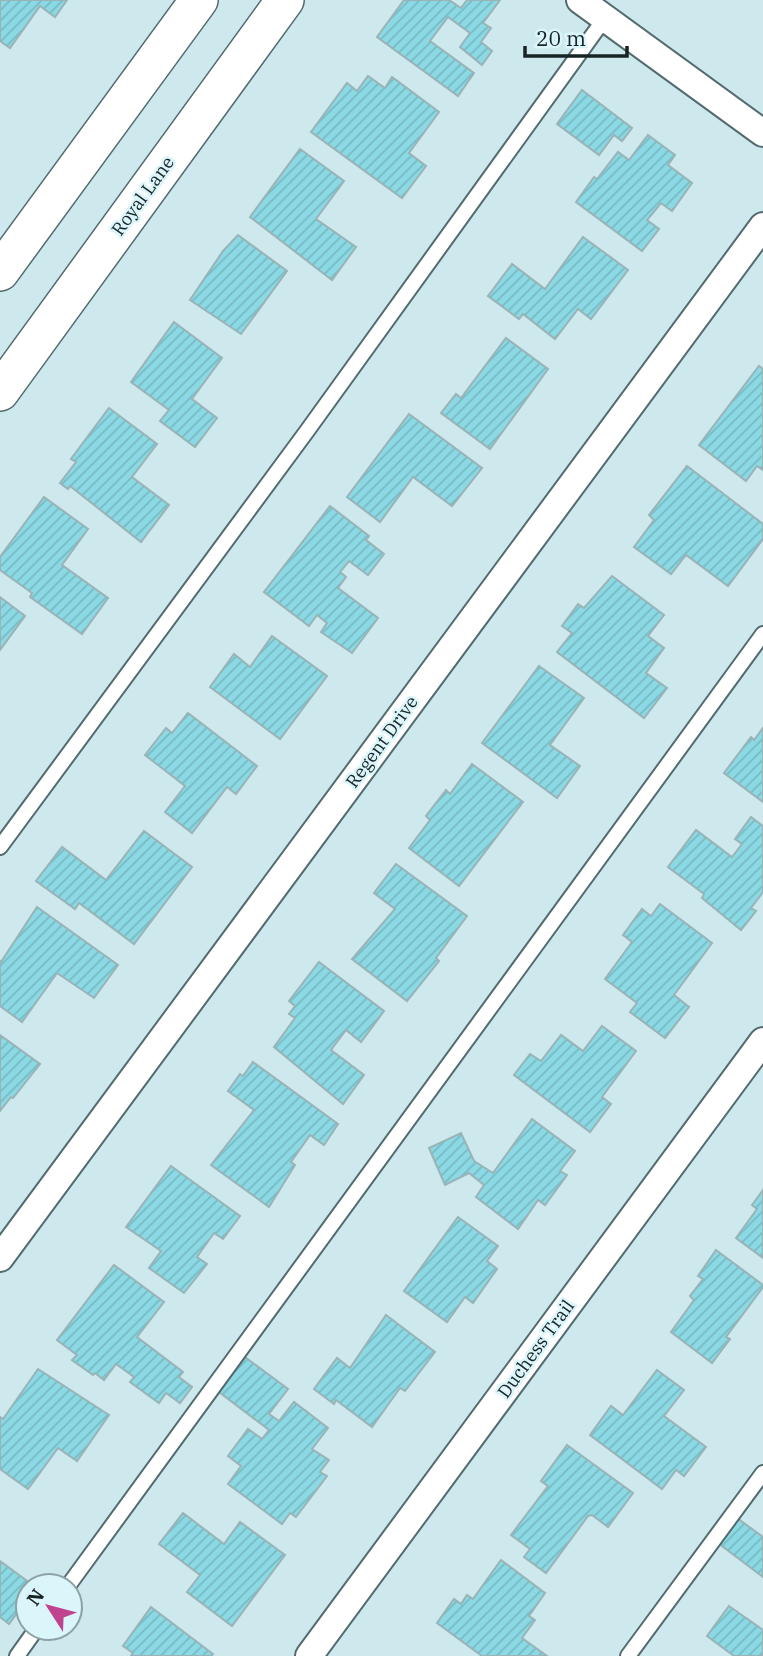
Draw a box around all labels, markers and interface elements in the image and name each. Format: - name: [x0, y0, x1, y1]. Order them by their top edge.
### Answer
- scale bar: [525, 14, 626, 58]
- text: 20 m: [536, 24, 586, 52]
- street label: Royal Lane: [106, 152, 179, 240]
- street label: Regent Drive: [340, 691, 423, 792]
- street label: Duchess Trail: [492, 1295, 579, 1402]
- north arrow: [14, 1572, 84, 1642]
- text: N: [21, 1584, 49, 1610]

